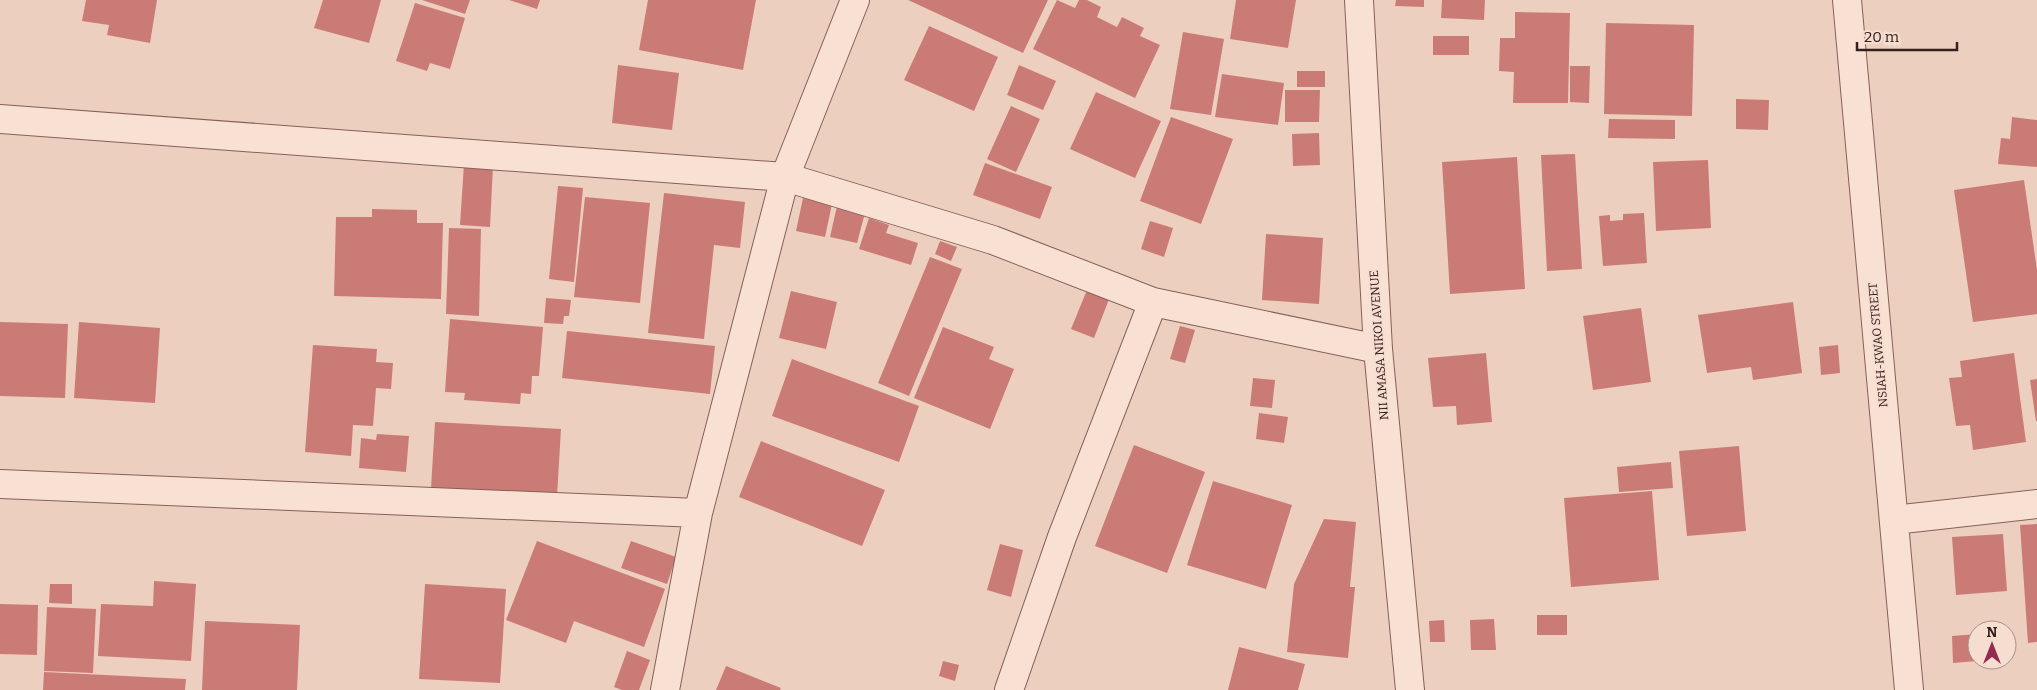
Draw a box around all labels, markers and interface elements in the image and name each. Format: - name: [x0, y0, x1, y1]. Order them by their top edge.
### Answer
- scale bar: [1857, 20, 1957, 52]
- text: 20 m: [1864, 28, 1900, 46]
- street label: NII AMASA NIKOI AVENUE: [1367, 269, 1391, 421]
- street label: NSIAH-KWAO STREET: [1866, 282, 1890, 408]
- north arrow: [1967, 620, 2017, 670]
- text: N: [1987, 624, 1998, 641]

